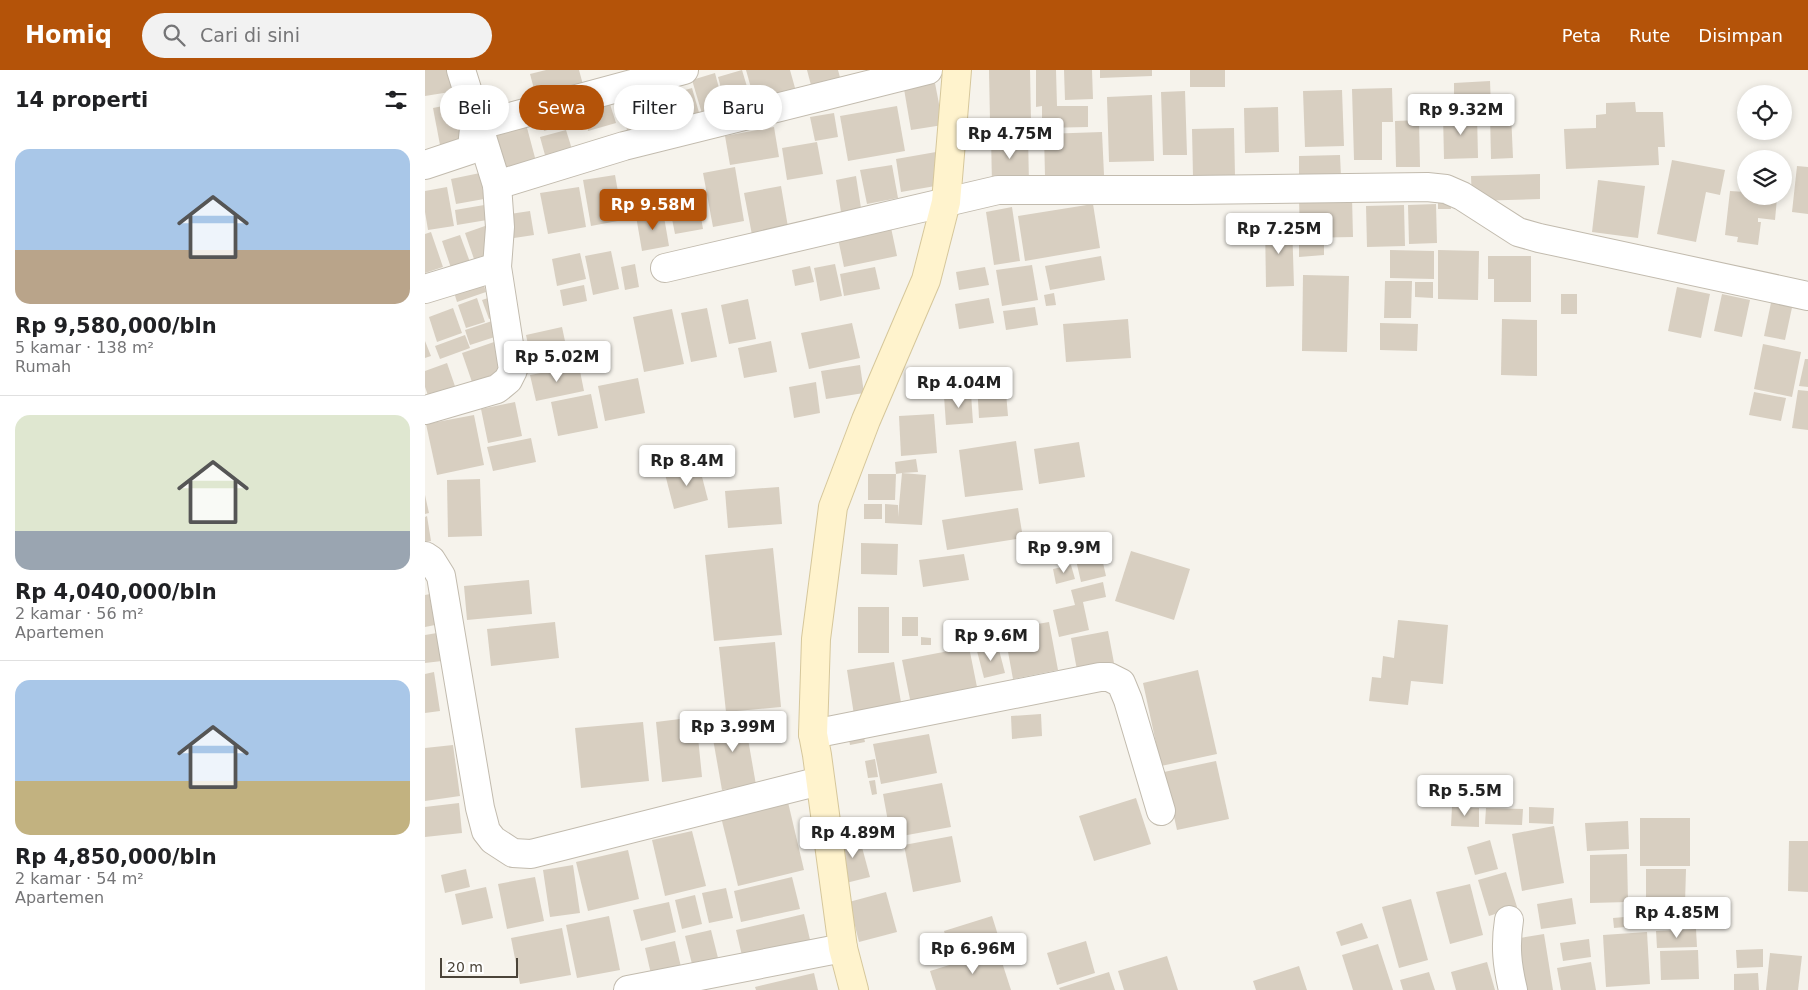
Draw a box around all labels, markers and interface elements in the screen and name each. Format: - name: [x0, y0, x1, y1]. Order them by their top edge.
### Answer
- search box: [142, 13, 492, 58]
- text: Homiq: [25, 21, 112, 49]
- icon: search: [160, 21, 188, 49]
- text: Cari di sini: [200, 24, 300, 46]
- text: Peta: [1562, 25, 1601, 46]
- text: Rute: [1629, 25, 1670, 46]
- text: Disimpan: [1698, 25, 1783, 46]
- chip: Beli: [440, 85, 509, 130]
- chip: Sewa: [519, 85, 604, 130]
- chip: Filter: [614, 85, 694, 130]
- chip: Baru: [704, 85, 782, 130]
- map controls: [1737, 85, 1792, 205]
- button: locate: [1737, 85, 1792, 140]
- icon: filters: [382, 86, 410, 114]
- text: 14 properti: [15, 88, 148, 112]
- pin: Rp 9.32M: [1409, 93, 1513, 136]
- text: Rp 9.32M: [1419, 100, 1503, 119]
- pin: Rp 4.75M: [958, 118, 1062, 160]
- text: Rp 4.75M: [968, 124, 1052, 143]
- button: layers: [1737, 150, 1792, 205]
- icon: home: [168, 182, 258, 272]
- pin: Rp 9.58M: [601, 189, 705, 231]
- text: Rp 9.58M: [611, 195, 695, 214]
- pin: Rp 7.25M: [1227, 212, 1331, 255]
- text: Rp 7.25M: [1237, 219, 1321, 238]
- text: Rp 9,580,000/bln: [15, 314, 217, 338]
- text: 5 kamar · 138 m²: [15, 338, 154, 357]
- pin: Rp 5.02M: [505, 340, 609, 383]
- text: Rp 5.02M: [515, 347, 599, 366]
- text: Rumah: [15, 357, 71, 376]
- pin: Rp 4.04M: [907, 366, 1011, 409]
- text: Rp 4.04M: [917, 373, 1001, 392]
- pin: Rp 8.4M: [641, 444, 733, 487]
- icon: home: [168, 447, 258, 537]
- text: Rp 8.4M: [650, 451, 724, 470]
- pin: Rp 9.9M: [1018, 532, 1110, 574]
- text: Rp 9.9M: [1027, 538, 1101, 557]
- text: Rp 4,040,000/bln: [15, 580, 217, 604]
- text: 2 kamar · 56 m²: [15, 604, 144, 623]
- pin: Rp 9.6M: [945, 620, 1037, 662]
- text: Apartemen: [15, 623, 104, 642]
- text: Rp 9.6M: [954, 626, 1028, 645]
- pin: Rp 3.99M: [681, 710, 785, 753]
- icon: home: [168, 712, 258, 802]
- text: Rp 3.99M: [691, 717, 775, 736]
- pin: Rp 5.5M: [1419, 774, 1511, 817]
- text: Rp 5.5M: [1428, 781, 1502, 800]
- pin: Rp 4.89M: [801, 816, 905, 859]
- text: Rp 4.89M: [811, 823, 895, 842]
- text: Rp 4,850,000/bln: [15, 845, 217, 869]
- text: 2 kamar · 54 m²: [15, 869, 144, 888]
- text: Apartemen: [15, 888, 104, 907]
- pin: Rp 4.85M: [1625, 896, 1729, 939]
- text: Rp 4.85M: [1635, 903, 1719, 922]
- pin: Rp 6.96M: [921, 932, 1025, 975]
- text: Rp 6.96M: [931, 939, 1015, 958]
- scale bar: [440, 955, 517, 978]
- text: 20 m: [447, 959, 483, 975]

